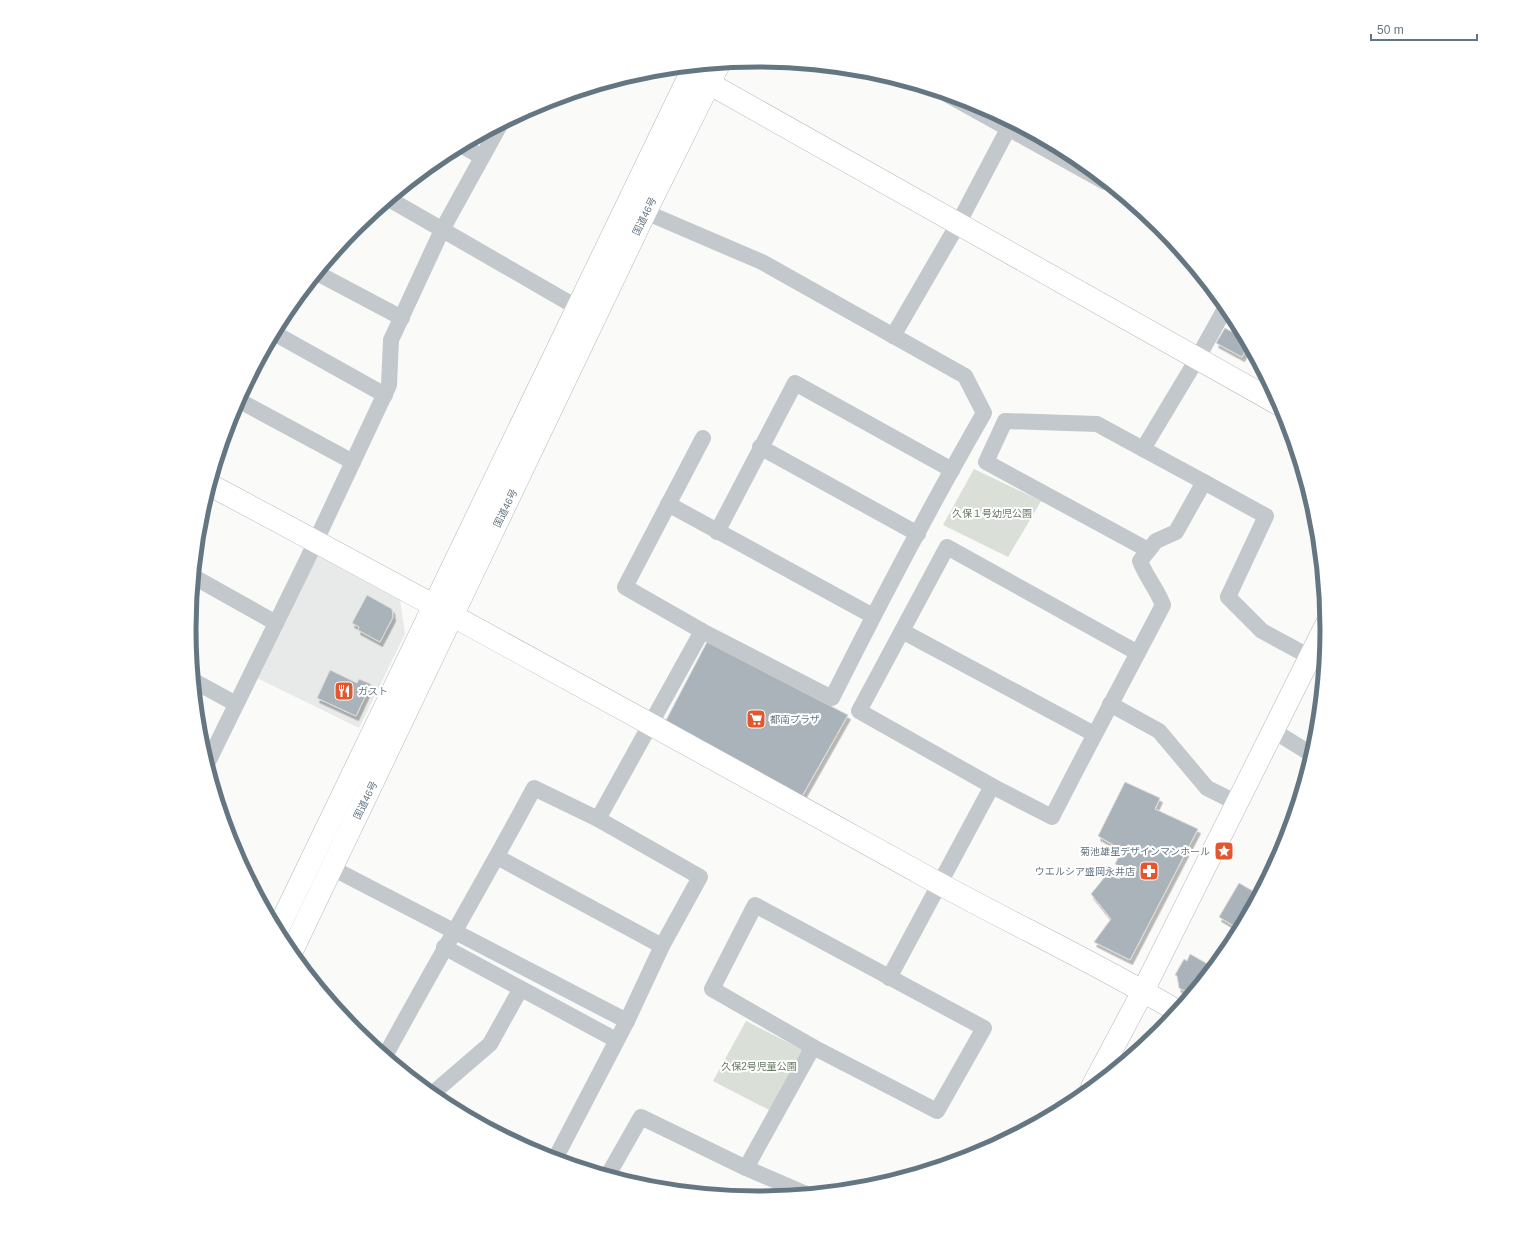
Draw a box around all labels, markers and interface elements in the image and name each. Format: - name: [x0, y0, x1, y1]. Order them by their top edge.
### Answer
- scale bar: [1371, 16, 1477, 42]
- text: 50 m: [1377, 23, 1404, 37]
- street label: 国道46号: [630, 195, 658, 237]
- street label: 国道46号: [491, 487, 519, 529]
- park label: 久保１号幼児公園: [952, 508, 1032, 519]
- restaurant icon: ガスト: [333, 680, 355, 702]
- place label: ガスト: [358, 686, 388, 697]
- supermarket icon: 都南プラザ: [745, 708, 767, 730]
- place label: 都南プラザ: [770, 714, 820, 725]
- street label: 国道46号: [351, 779, 379, 821]
- place icon: 菊池雄星デザインマンホール: [1213, 840, 1235, 862]
- place label: 菊池雄星デザインマンホール: [1080, 846, 1210, 857]
- pharmacy icon: ウエルシア盛岡永井店: [1138, 860, 1160, 882]
- place label: ウエルシア盛岡永井店: [1035, 866, 1135, 877]
- park label: 久保2号児童公園: [721, 1061, 797, 1072]

